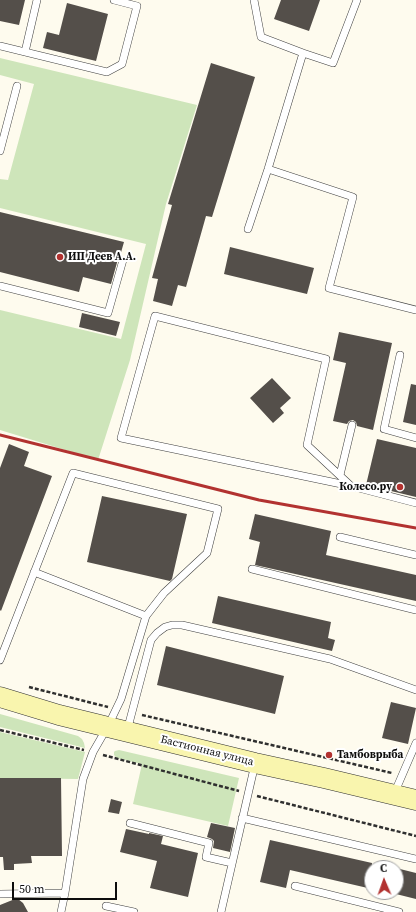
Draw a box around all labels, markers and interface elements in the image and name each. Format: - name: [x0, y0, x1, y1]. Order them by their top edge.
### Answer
- place label: ИП Деев А.А.: [68, 250, 136, 264]
- marker: ИП Деев А.А.: [55, 252, 65, 262]
- place label: Колесо.ру: [339, 480, 392, 494]
- marker: Колесо.ру: [395, 482, 405, 492]
- street label: Бастионная улица: [159, 733, 255, 769]
- place label: Тамбоврыба: [337, 748, 403, 762]
- marker: Тамбоврыба: [324, 750, 334, 760]
- north arrow: [364, 860, 404, 900]
- text: С: [380, 861, 387, 876]
- scale bar: [14, 874, 119, 900]
- text: 50 m: [19, 881, 45, 897]

